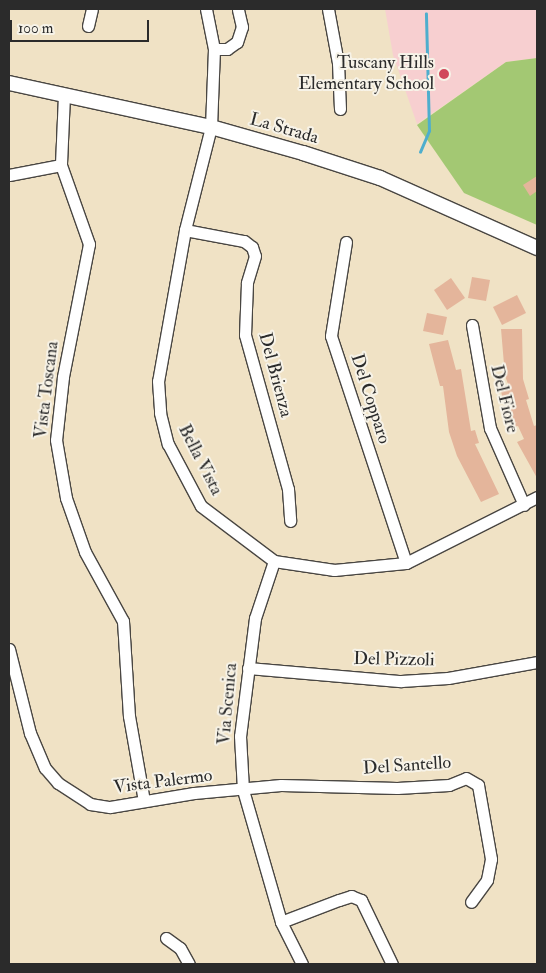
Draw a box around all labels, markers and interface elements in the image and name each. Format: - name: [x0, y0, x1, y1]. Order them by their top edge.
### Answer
- scale bar: [12, 10, 151, 42]
- text: 100 m: [18, 19, 53, 38]
- place label: Tuscany Hills Elementary School: [298, 53, 434, 96]
- marker: Tuscany Hills Elementary School: [438, 68, 450, 80]
- street label: La Strada: [247, 109, 321, 149]
- street label: Del Brienza: [253, 330, 297, 420]
- street label: Vista Toscana: [30, 340, 64, 440]
- street label: Del Copparo: [345, 351, 395, 447]
- street label: Del Fiore: [485, 363, 523, 435]
- street label: Bella Vista: [173, 421, 227, 499]
- street label: Del Pizzoli: [353, 648, 435, 672]
- street label: Via Scenica: [214, 662, 242, 746]
- street label: Del Santello: [362, 752, 452, 780]
- street label: Vista Palermo: [112, 765, 214, 799]

